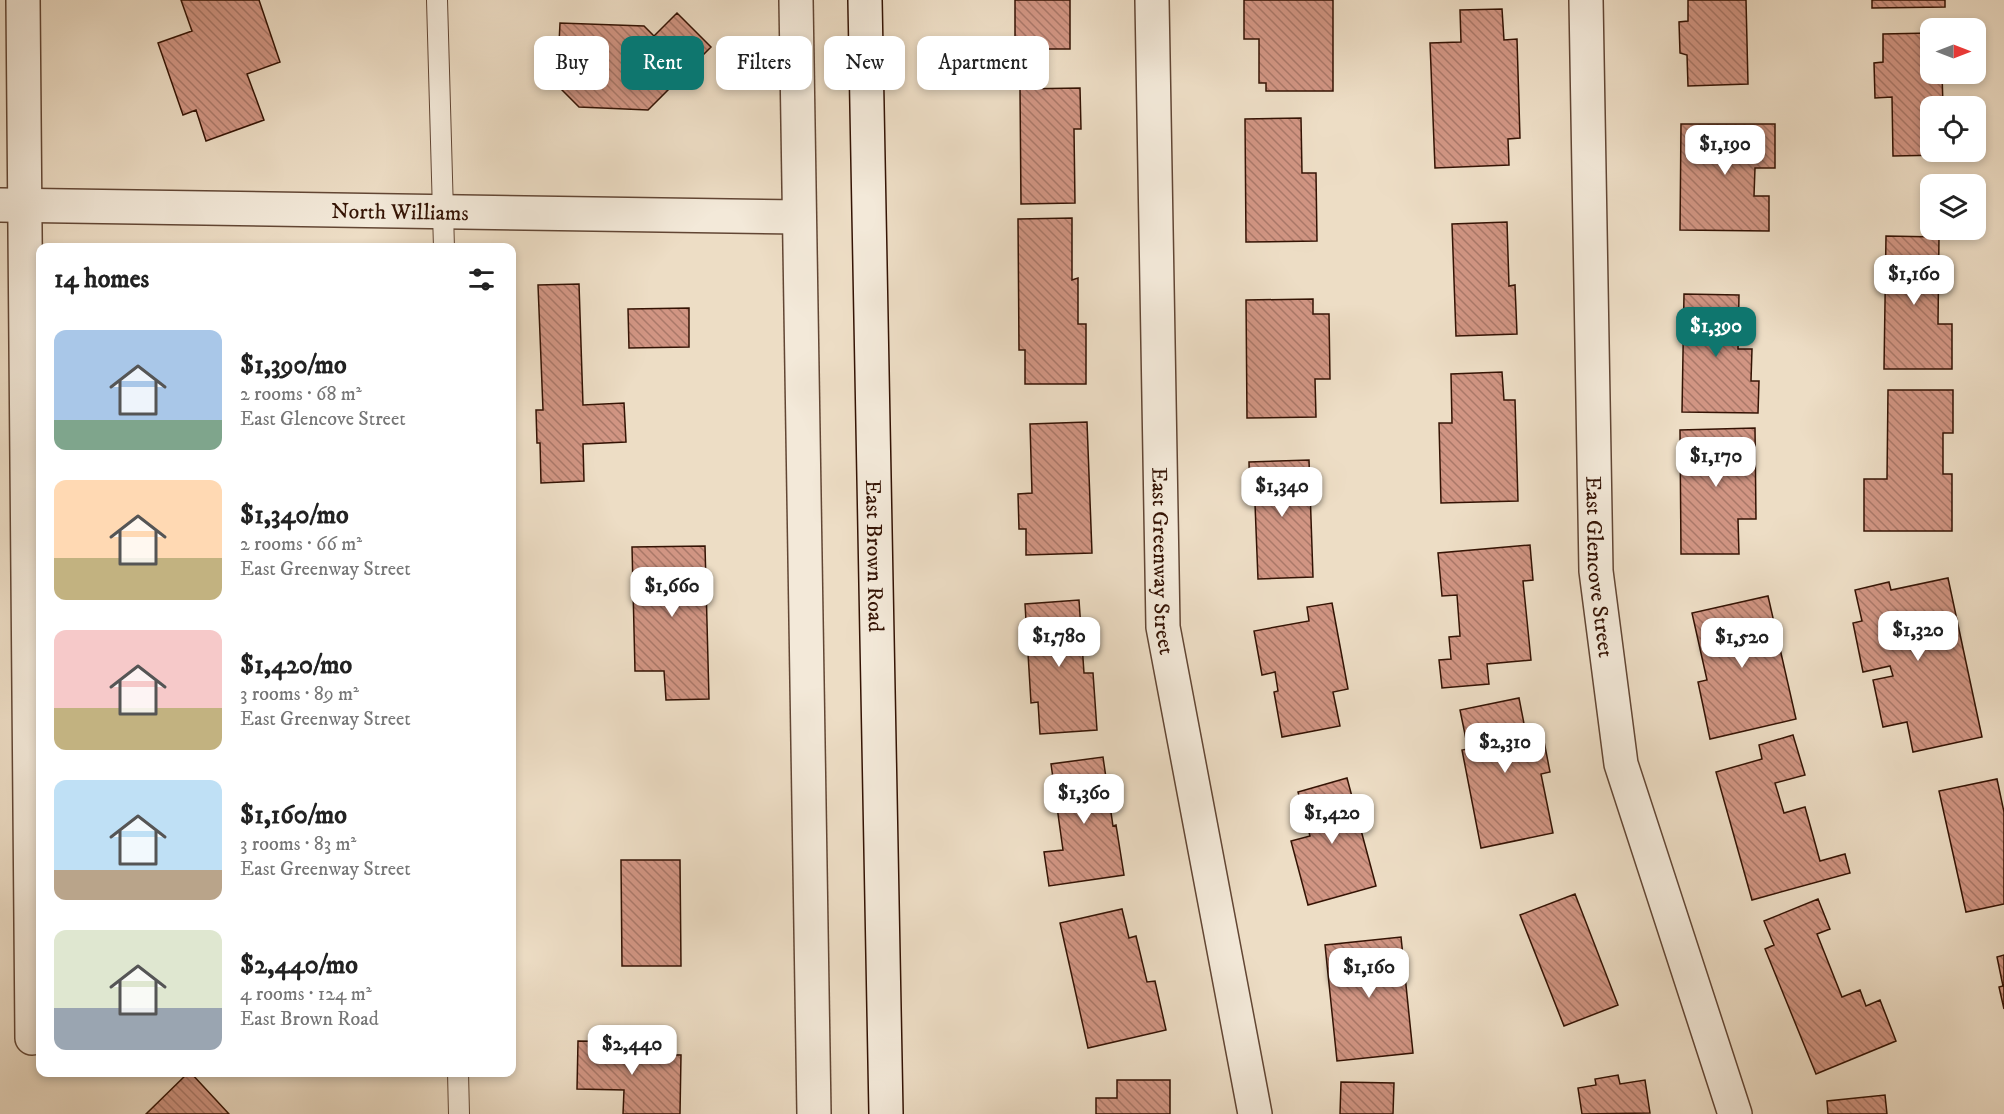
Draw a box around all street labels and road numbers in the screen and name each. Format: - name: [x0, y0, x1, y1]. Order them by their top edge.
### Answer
- street label: North Williams: [331, 198, 469, 227]
- street label: East Greenway Street: [1145, 467, 1180, 657]
- street label: East Glencove Street: [1579, 476, 1619, 659]
- street label: East Brown Road: [859, 479, 889, 632]

